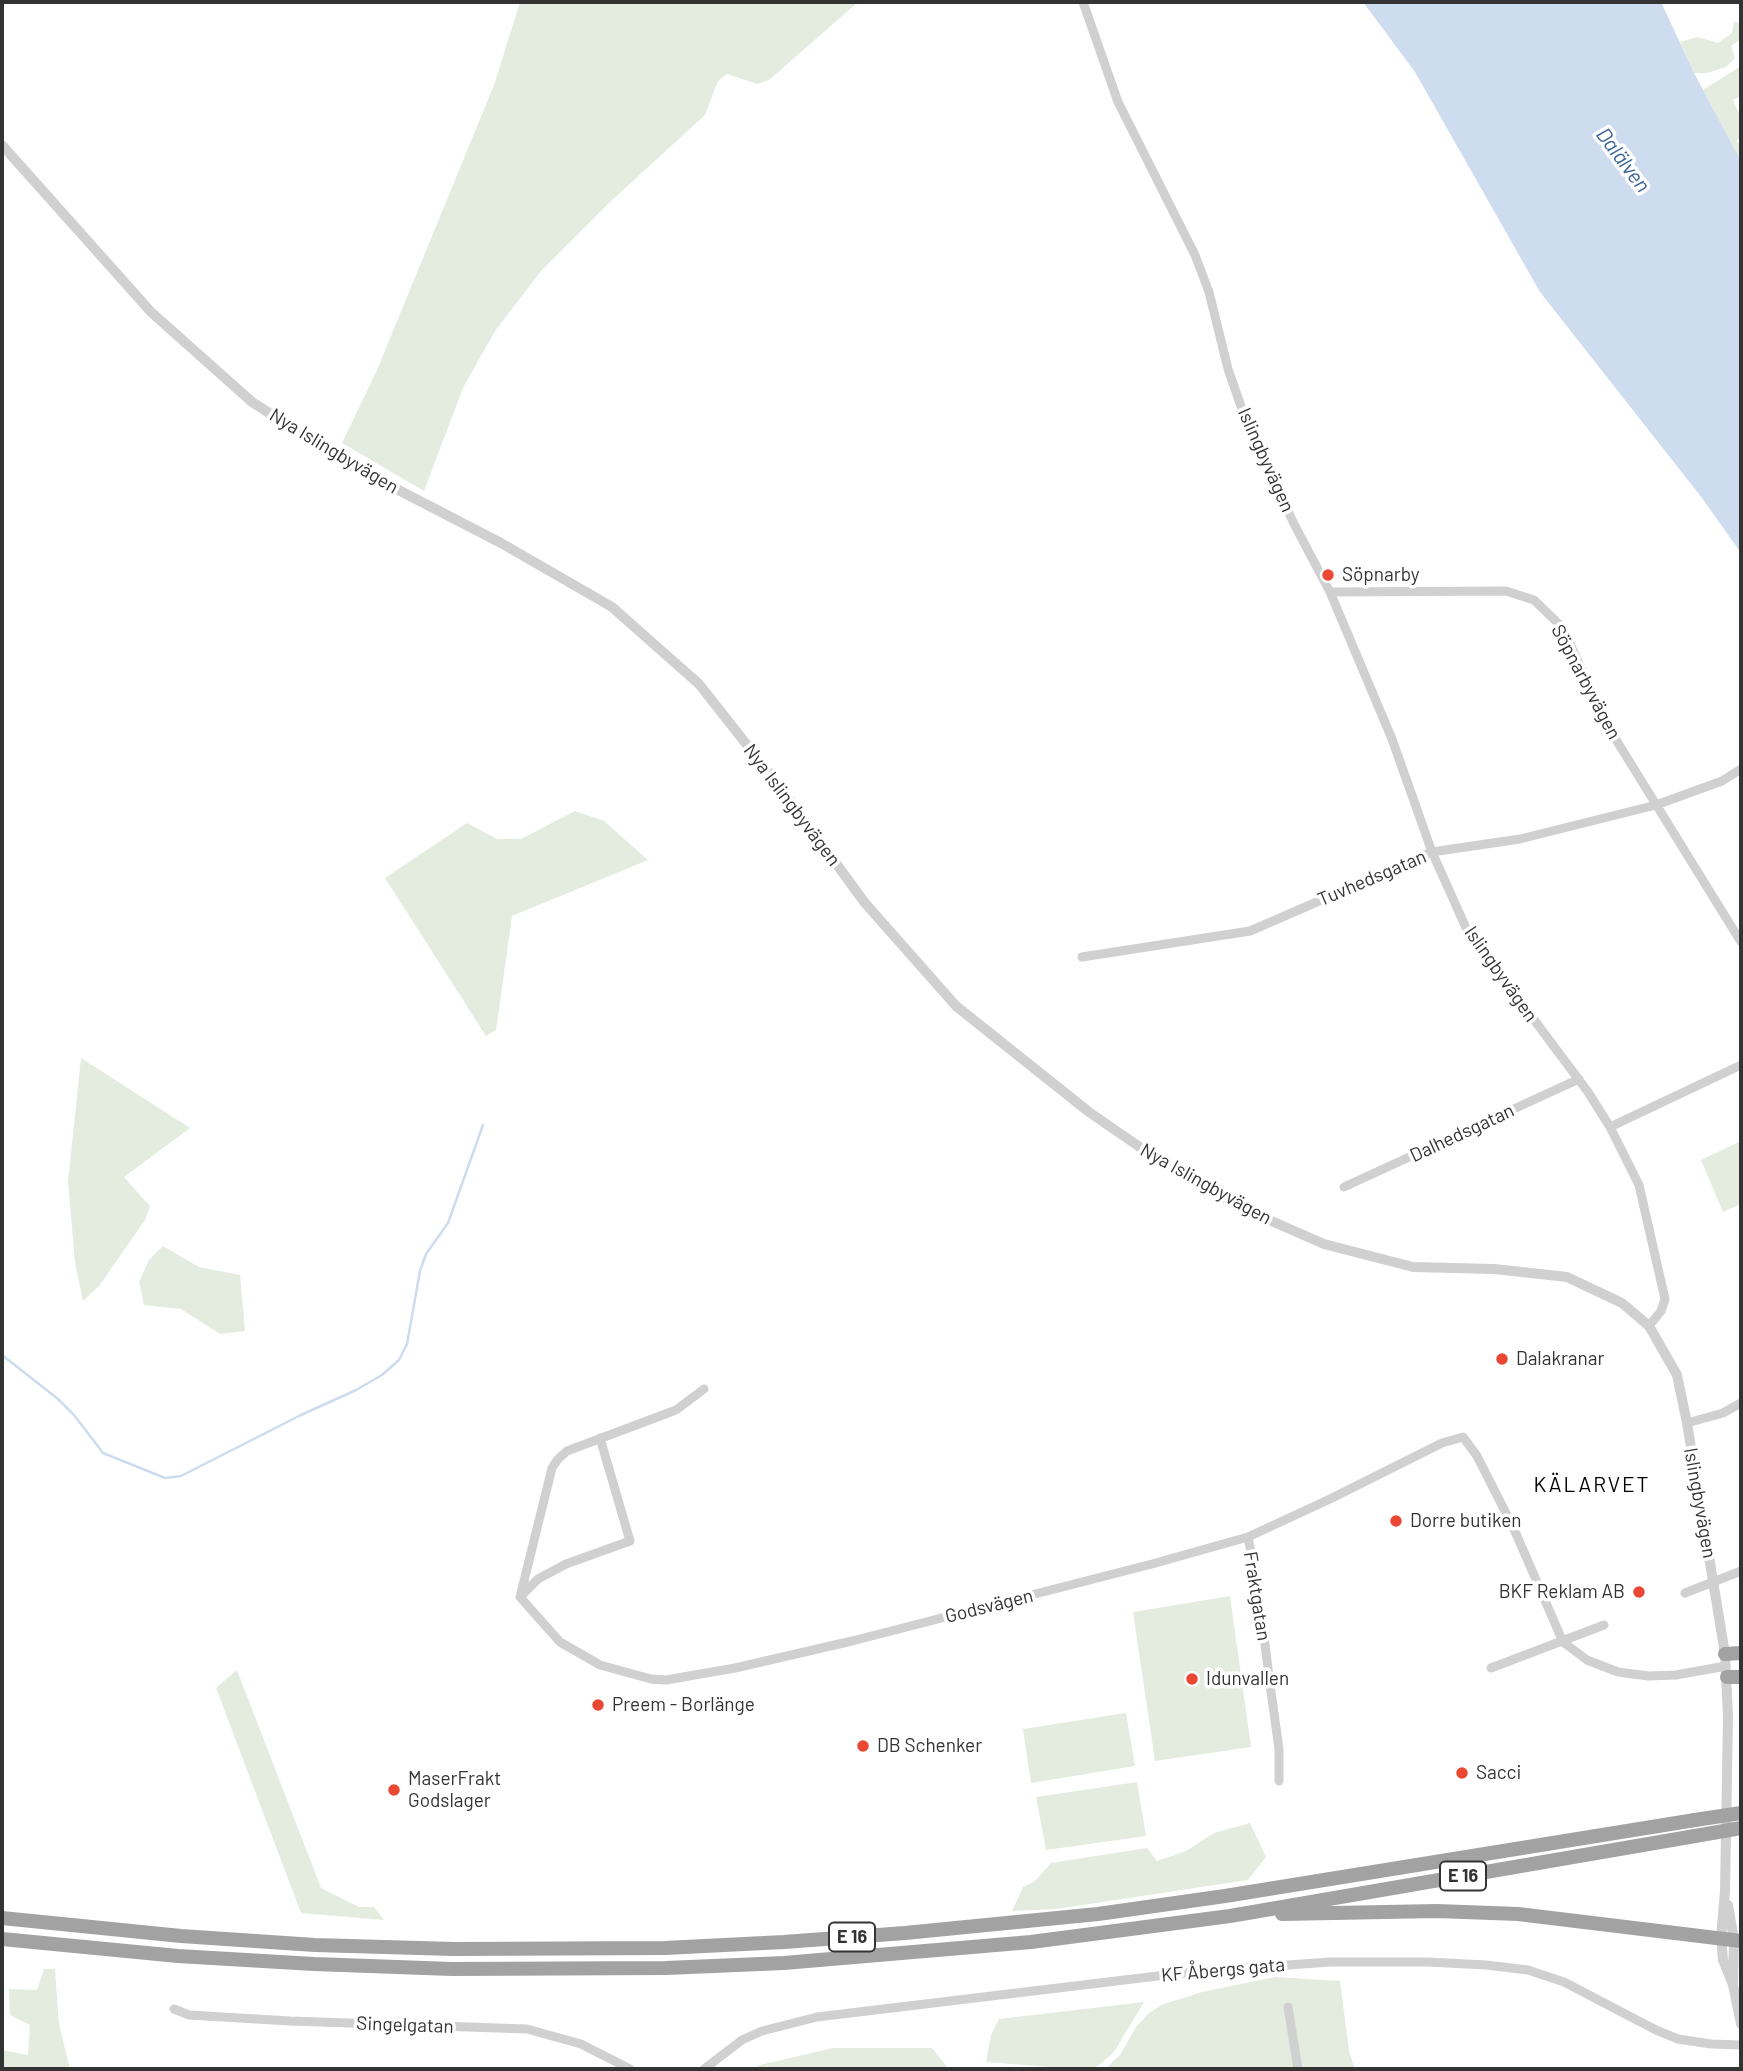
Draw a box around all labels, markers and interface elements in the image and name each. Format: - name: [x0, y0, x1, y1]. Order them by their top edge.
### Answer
- water label: Dalälven: [1591, 123, 1655, 197]
- street label: Nya Islingbyvägen: [265, 403, 403, 499]
- street label: Islingbyvägen: [1233, 404, 1299, 516]
- place label: Söpnarby: [1342, 564, 1420, 586]
- marker: Söpnarby: [1320, 567, 1336, 583]
- street label: Söpnarbyvägen: [1546, 621, 1626, 743]
- street label: Nya Islingbyvägen: [739, 740, 845, 870]
- street label: Tuvhedsgatan: [1314, 845, 1430, 911]
- street label: Islingbyvägen: [1460, 922, 1542, 1026]
- street label: Dalhedsgatan: [1406, 1099, 1518, 1167]
- street label: Nya Islingbyvägen: [1136, 1138, 1276, 1230]
- place label: Dalakranar: [1516, 1348, 1604, 1370]
- marker: Dalakranar: [1494, 1351, 1510, 1367]
- street label: Islingbyvägen: [1679, 1446, 1721, 1560]
- district label: KÄLARVET: [1534, 1472, 1650, 1498]
- place label: Dorre butiken: [1410, 1510, 1522, 1532]
- marker: Dorre butiken: [1388, 1513, 1404, 1529]
- street label: Fraktgatan: [1239, 1550, 1275, 1642]
- place label: BKF Reklam AB: [1499, 1581, 1625, 1603]
- street label: Godsvägen: [943, 1584, 1035, 1628]
- marker: BKF Reklam AB: [1631, 1584, 1647, 1600]
- place label: Idunvallen: [1206, 1668, 1289, 1690]
- marker: Idunvallen: [1184, 1671, 1200, 1687]
- place label: Preem - Borlänge: [612, 1694, 755, 1716]
- marker: Preem - Borlänge: [590, 1697, 606, 1713]
- place label: DB Schenker: [877, 1735, 982, 1757]
- marker: DB Schenker: [855, 1738, 871, 1754]
- place label: Sacci: [1476, 1762, 1521, 1784]
- marker: Sacci: [1454, 1765, 1470, 1781]
- place label: MaserFrakt Godslager: [408, 1768, 501, 1812]
- marker: MaserFrakt Godslager: [386, 1782, 402, 1798]
- road number: E 16: [1440, 1862, 1486, 1890]
- road number: E 16: [829, 1923, 875, 1952]
- street label: KF Åbergs gata: [1160, 1953, 1286, 1987]
- street label: Singelgatan: [356, 2012, 454, 2038]

